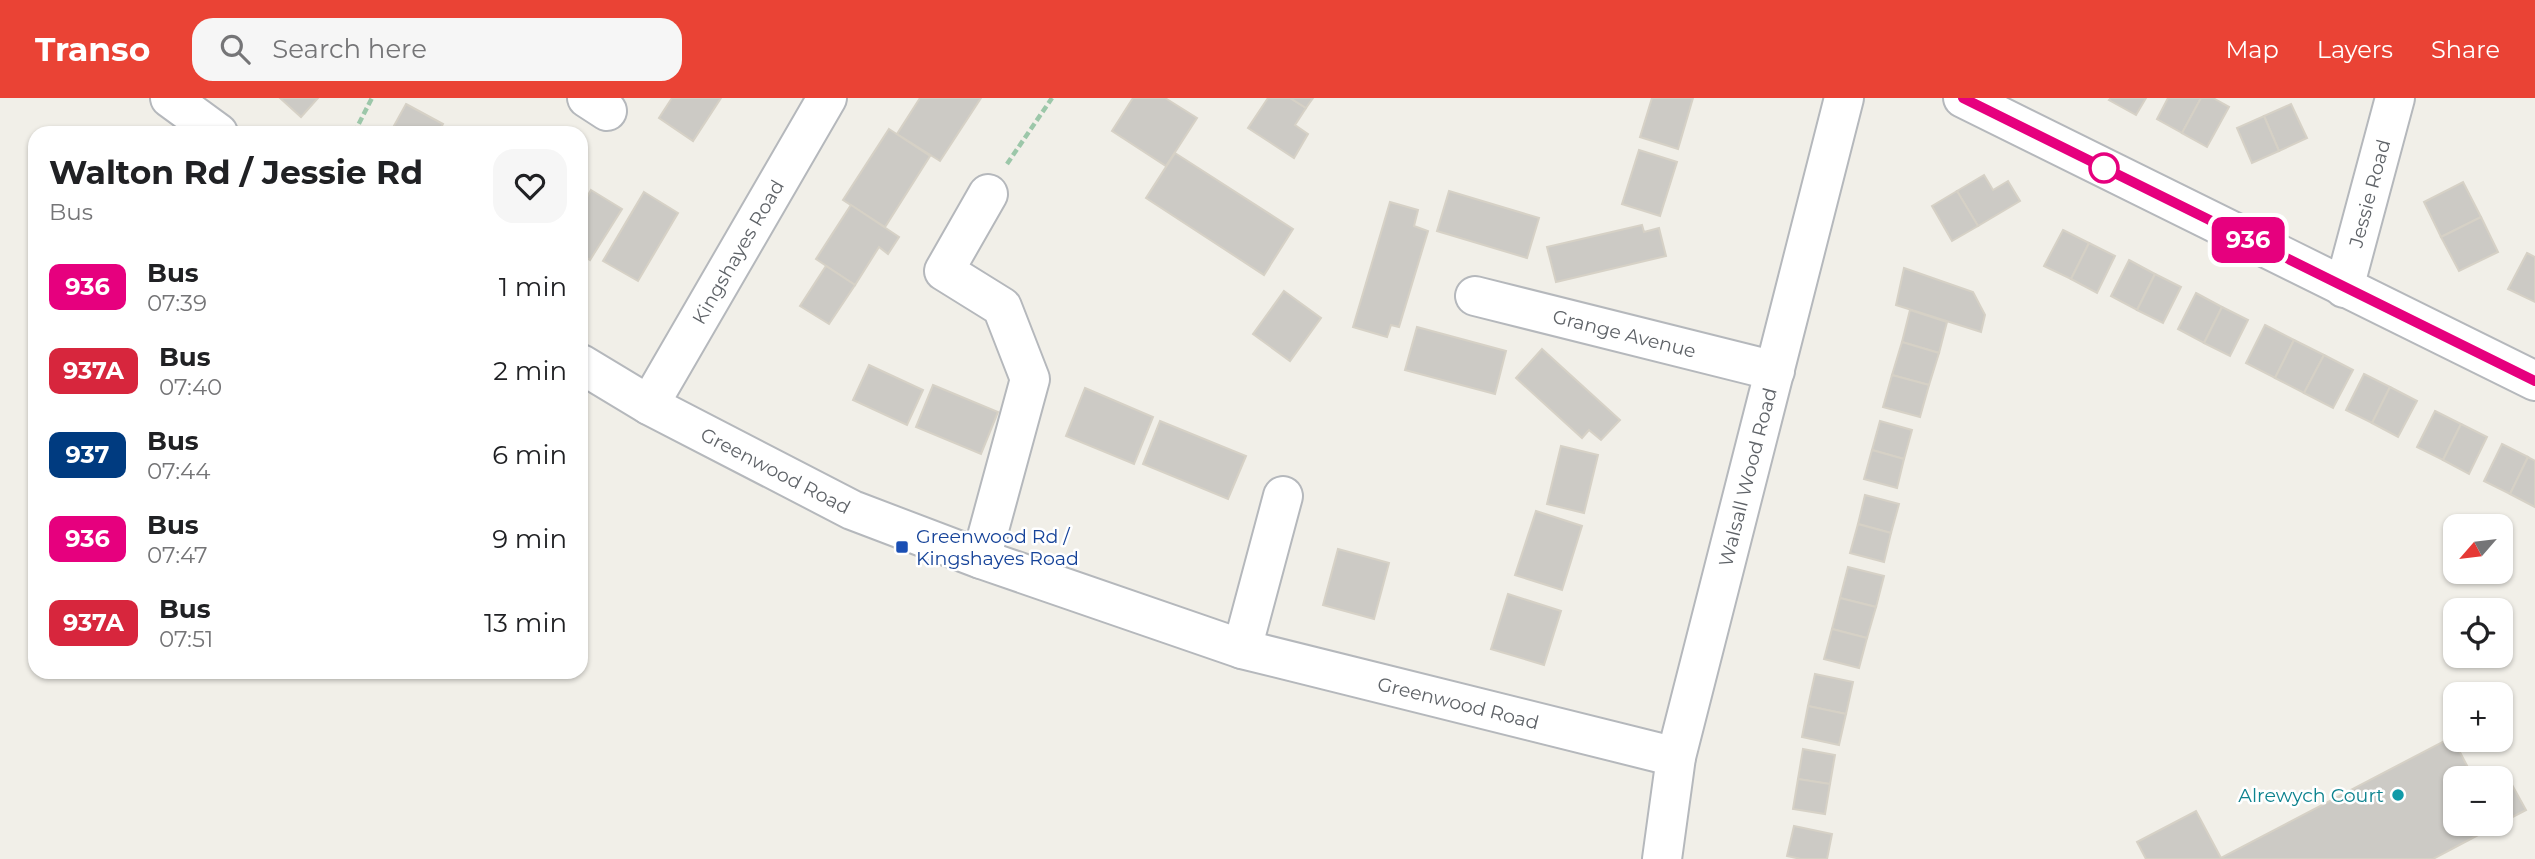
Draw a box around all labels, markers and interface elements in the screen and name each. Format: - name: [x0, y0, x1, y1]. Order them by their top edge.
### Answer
- search box: [192, 18, 682, 81]
- text: Transo: [35, 29, 150, 69]
- icon: search: [216, 30, 254, 68]
- text: Search here: [272, 33, 427, 65]
- text: Map: [2225, 35, 2279, 64]
- text: Layers: [2317, 35, 2393, 64]
- text: Share: [2431, 35, 2500, 64]
- street label: Jessie Road: [2344, 137, 2395, 251]
- button: heart: [493, 149, 567, 223]
- text: Walton Rd / Jessie Rd: [49, 152, 423, 192]
- unlabelled marker: [2089, 153, 2119, 183]
- street label: Kingshayes Road: [687, 176, 789, 328]
- text: Bus: [49, 198, 93, 226]
- line badge: 936: [2208, 217, 2288, 263]
- text: 936: [2226, 225, 2270, 254]
- text: Bus: [147, 257, 199, 289]
- text: 1 min: [499, 271, 567, 303]
- text: 936: [65, 272, 110, 301]
- text: 07:39: [147, 289, 207, 317]
- street label: Grange Avenue: [1550, 304, 1698, 362]
- text: Bus: [159, 341, 210, 373]
- text: 2 min: [493, 355, 567, 387]
- text: 937A: [63, 356, 124, 385]
- text: 07:40: [159, 373, 222, 401]
- street label: Walsall Wood Road: [1714, 385, 1781, 569]
- street label: Greenwood Road: [697, 422, 854, 519]
- text: Bus: [147, 425, 199, 457]
- text: 6 min: [492, 439, 567, 471]
- text: 937: [66, 440, 109, 469]
- text: 07:44: [147, 457, 210, 485]
- text: Bus: [147, 509, 199, 541]
- north arrow: [2443, 514, 2513, 584]
- map controls: [2443, 514, 2513, 836]
- text: 9 min: [492, 523, 567, 555]
- text: 936: [65, 524, 110, 553]
- place label: Greenwood Rd / Kingshayes Road: [916, 525, 1079, 570]
- marker: Greenwood Rd / Kingshayes Road: [894, 539, 910, 555]
- text: 07:47: [147, 541, 208, 569]
- text: Bus: [159, 593, 210, 625]
- button: locate: [2443, 598, 2513, 668]
- text: 13 min: [484, 607, 567, 639]
- text: 937A: [63, 608, 124, 637]
- text: 07:51: [159, 625, 213, 653]
- street label: Greenwood Road: [1375, 672, 1541, 734]
- button: +: [2443, 682, 2513, 752]
- button: −: [2443, 766, 2513, 836]
- place label: Alrewych Court: [2238, 784, 2384, 807]
- marker: Alrewych Court: [2390, 787, 2406, 803]

